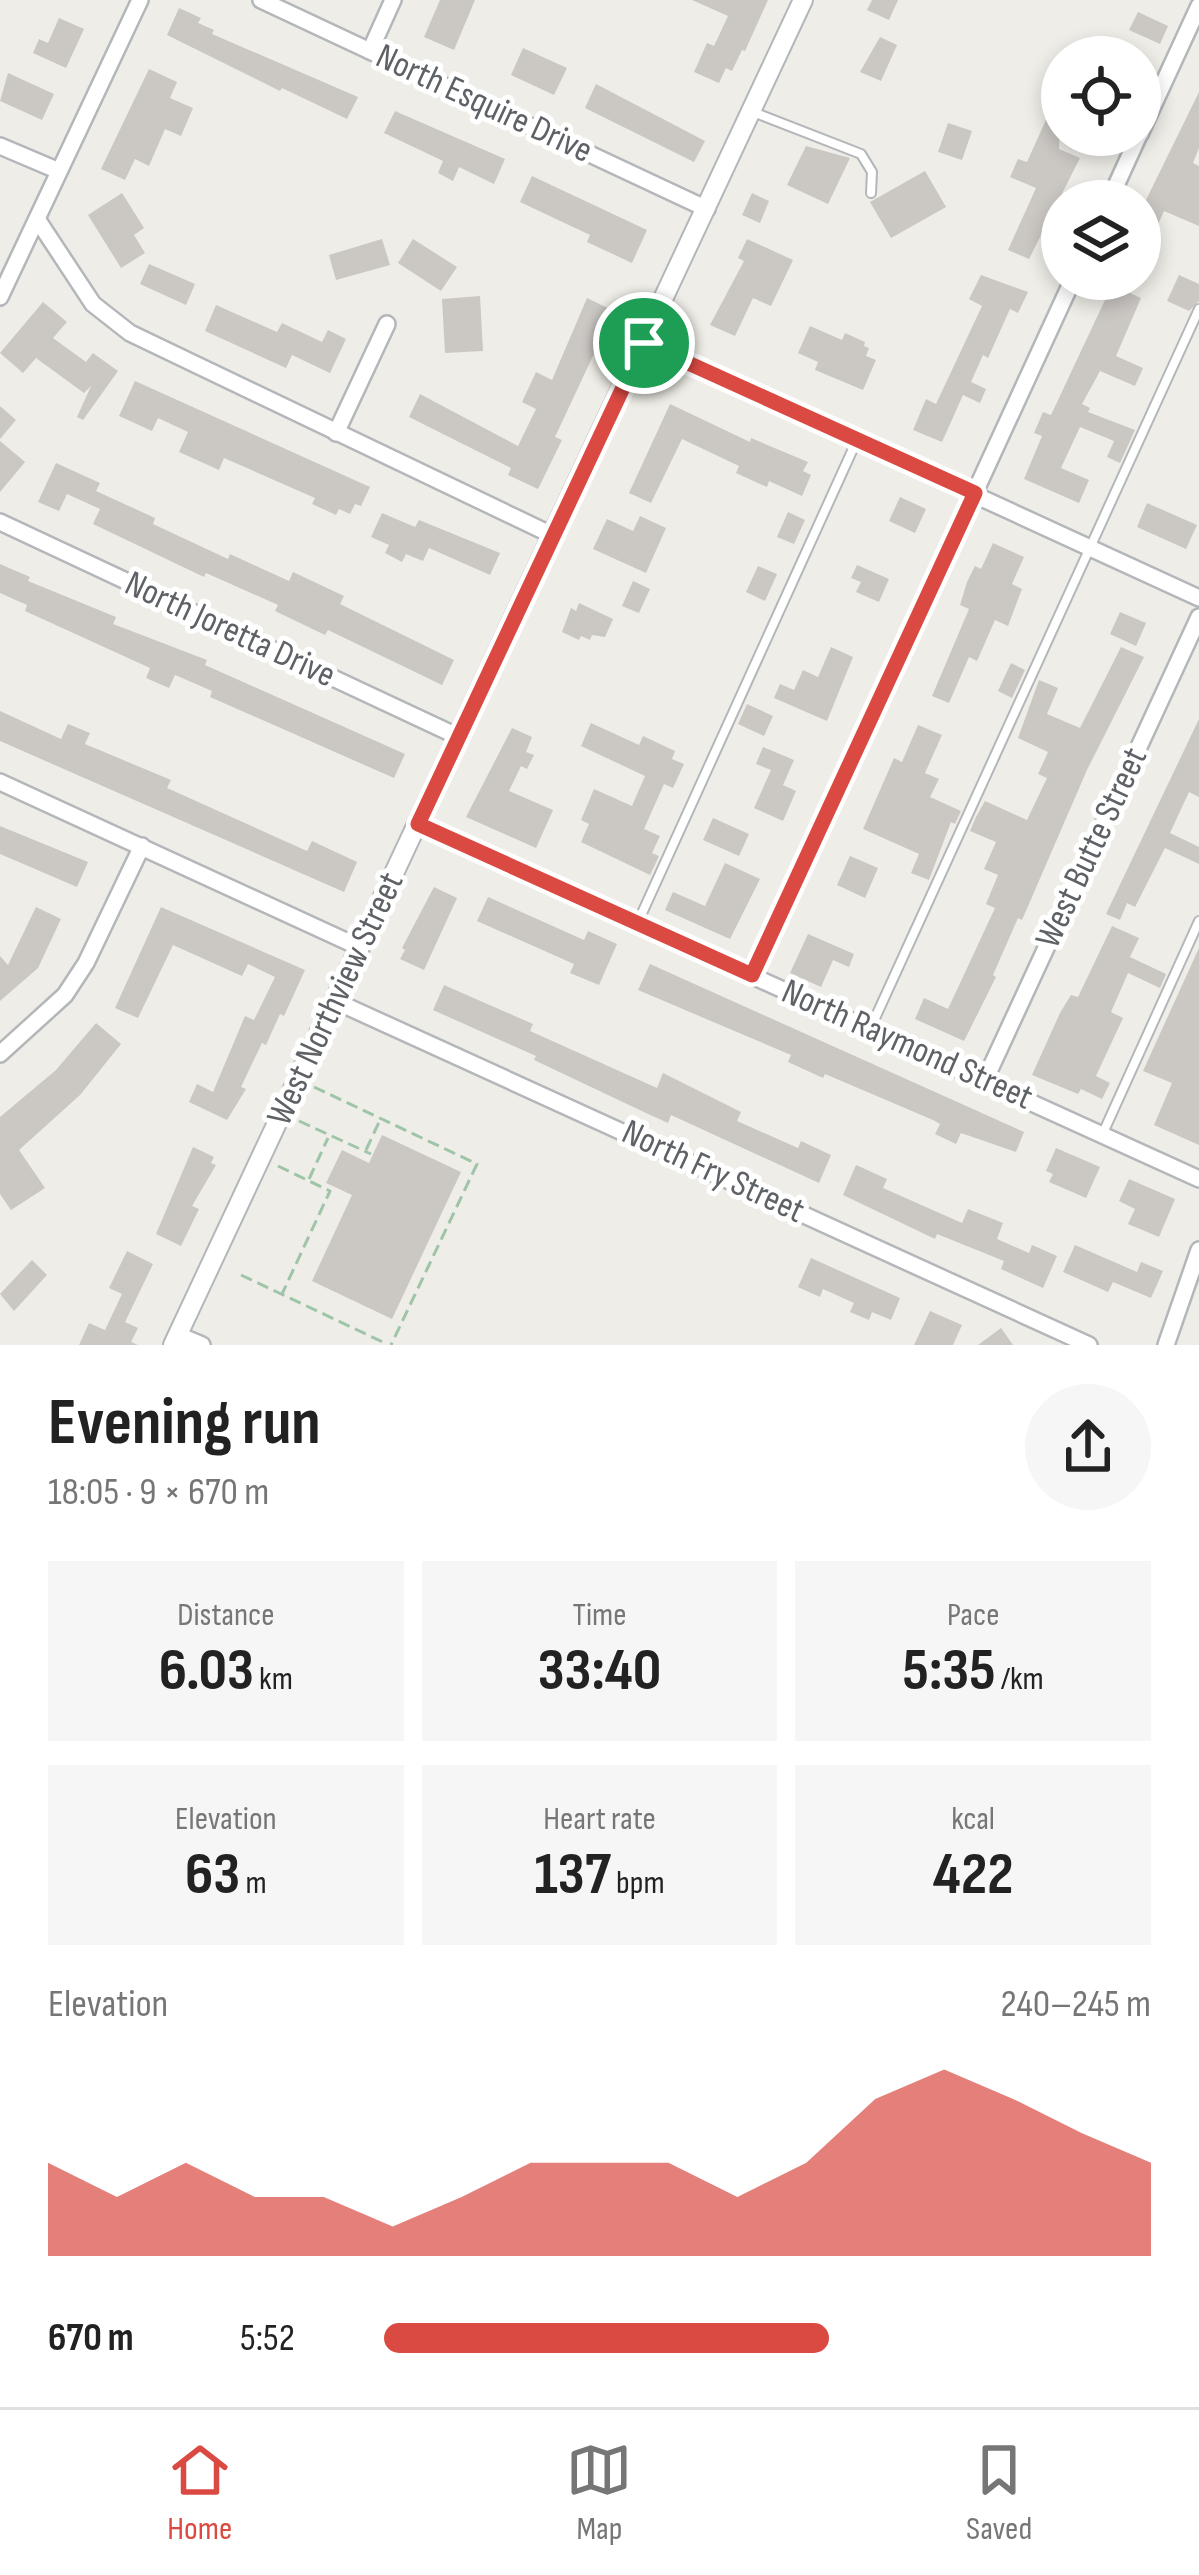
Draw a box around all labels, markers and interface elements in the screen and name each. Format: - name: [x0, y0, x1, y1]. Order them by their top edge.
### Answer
- street label: North Esquire Drive: [369, 35, 599, 173]
- map controls: [1041, 36, 1161, 300]
- button: locate: [1041, 36, 1161, 156]
- button: layers: [1041, 180, 1161, 300]
- pin: [593, 292, 695, 394]
- icon: arrive: [611, 310, 677, 376]
- street label: North Joretta Drive: [118, 563, 342, 697]
- street label: West Butte Street: [1027, 741, 1157, 955]
- street label: West Northview Street: [259, 866, 413, 1132]
- street label: North Raymond Street: [775, 970, 1039, 1120]
- street label: North Fry Street: [615, 1111, 811, 1233]
- text: Evening run: [48, 1384, 321, 1463]
- button: share: [1025, 1384, 1151, 1510]
- text: 18:05 · 9 × 670 m: [48, 1469, 269, 1516]
- text: Distance: [177, 1595, 274, 1635]
- text: Time: [572, 1595, 626, 1635]
- text: Pace: [947, 1595, 999, 1635]
- text: 6.03: [159, 1635, 254, 1707]
- text: 33:40: [538, 1635, 661, 1707]
- text: 5:35: [903, 1635, 996, 1707]
- text: km: [254, 1659, 293, 1699]
- text: /km: [996, 1659, 1044, 1699]
- text: Elevation: [175, 1799, 277, 1839]
- text: Heart rate: [543, 1799, 656, 1839]
- text: kcal: [951, 1799, 995, 1839]
- text: 63: [185, 1839, 240, 1911]
- text: 137: [534, 1839, 611, 1911]
- text: 422: [933, 1839, 1013, 1911]
- text: m: [240, 1863, 267, 1903]
- text: bpm: [611, 1863, 665, 1903]
- text: Elevation: [48, 1981, 168, 2028]
- text: 240–245 m: [1001, 1981, 1151, 2028]
- text: 670 m: [48, 2315, 134, 2362]
- text: 5:52: [240, 2315, 295, 2362]
- tab: Home: [167, 2437, 233, 2549]
- tab: Map: [566, 2437, 632, 2549]
- tab: Saved: [966, 2437, 1032, 2549]

